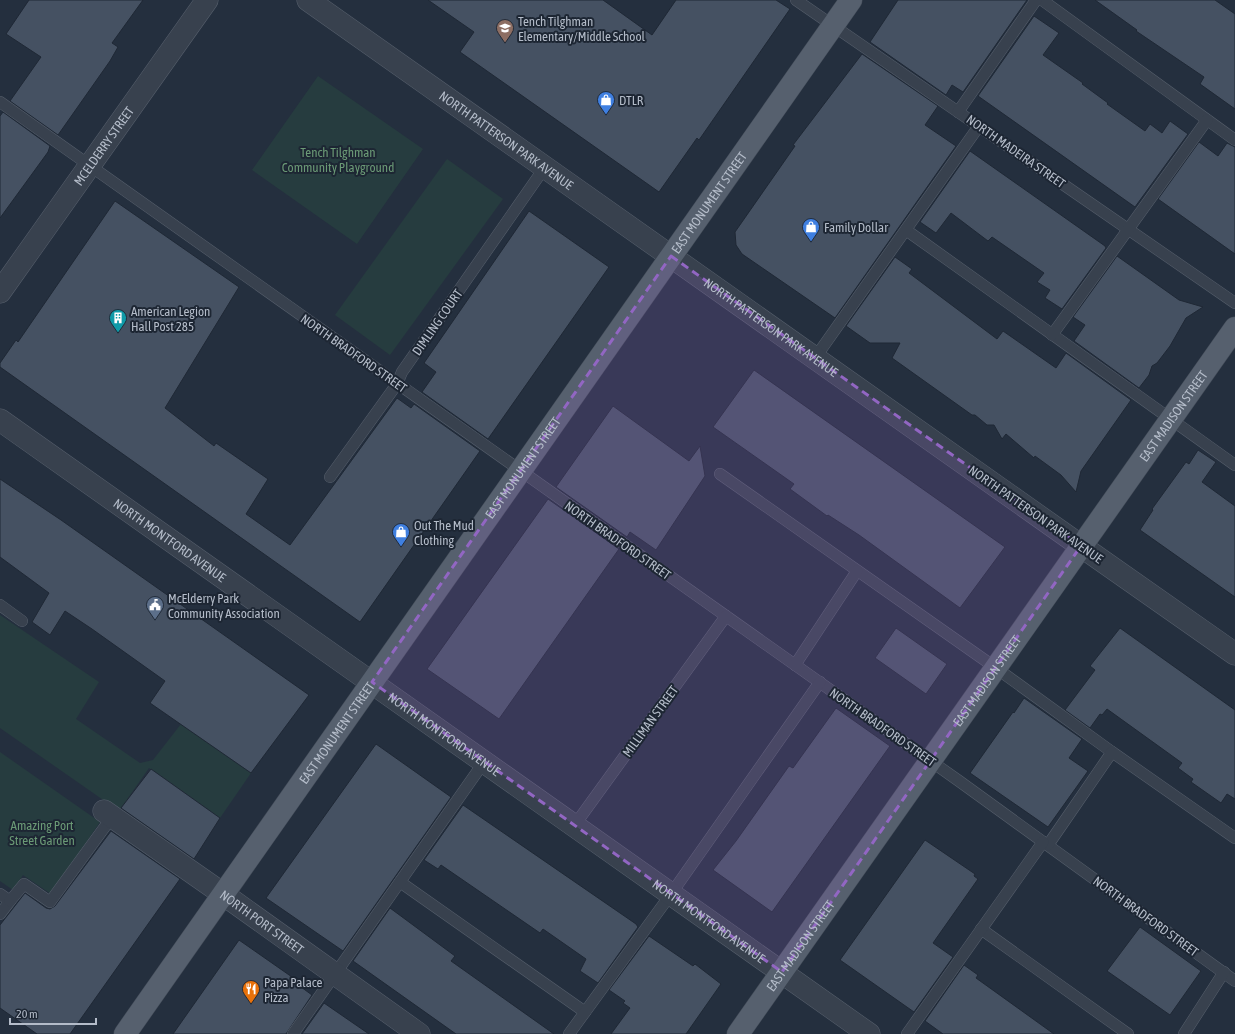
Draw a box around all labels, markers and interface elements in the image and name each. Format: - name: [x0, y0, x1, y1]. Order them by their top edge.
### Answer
- place label: Tench Tilghman Elementary/Middle School: [518, 14, 646, 44]
- school or university icon: Tench Tilghman Elementary/Middle School: [495, 18, 515, 43]
- street label: NORTH PATTERSON PARK AVENUE: [436, 88, 576, 193]
- shop icon: DTLR: [596, 90, 616, 115]
- place label: DTLR: [619, 93, 644, 108]
- street label: MCELDERRY STREET: [71, 104, 137, 189]
- street label: NORTH MADEIRA STREET: [963, 112, 1068, 191]
- park label: Tench Tilghman Community Playground: [282, 145, 394, 175]
- street label: EAST MONUMENT STREET: [668, 149, 750, 256]
- shop icon: Family Dollar: [801, 217, 821, 242]
- place label: Family Dollar: [824, 220, 888, 235]
- street label: NORTH PATTERSON PARK AVENUE: [701, 275, 841, 380]
- street label: DIMLING COURT: [409, 286, 466, 358]
- place label: American Legion Hall Post 285: [131, 304, 210, 334]
- building icon: American Legion Hall Post 285: [108, 308, 128, 333]
- street label: NORTH BRADFORD STREET: [298, 311, 410, 396]
- street label: EAST MADISON STREET: [1136, 368, 1211, 464]
- street label: EAST MONUMENT STREET: [482, 414, 564, 522]
- street label: NORTH PATTERSON PARK AVENUE: [966, 462, 1106, 567]
- street label: NORTH MONTFORD AVENUE: [111, 496, 229, 585]
- street label: NORTH BRADFORD STREET: [562, 498, 674, 583]
- place label: Out The Mud Clothing: [414, 518, 474, 548]
- shop icon: Out The Mud Clothing: [391, 522, 411, 547]
- place label: McElderry Park Community Association: [168, 591, 280, 621]
- public building icon: McElderry Park Community Association: [145, 595, 165, 620]
- street label: EAST MADISON STREET: [950, 632, 1024, 729]
- street label: EAST MONUMENT STREET: [296, 679, 378, 787]
- street label: MILLIMAN STREET: [620, 683, 681, 760]
- street label: NORTH BRADFORD STREET: [827, 685, 939, 770]
- street label: NORTH MONTFORD AVENUE: [385, 690, 503, 779]
- park label: Amazing Port Street Garden: [9, 818, 75, 848]
- street label: NORTH BRADFORD STREET: [1090, 873, 1201, 960]
- street label: NORTH MONTFORD AVENUE: [650, 877, 768, 966]
- street label: NORTH PORT STREET: [217, 887, 307, 957]
- street label: EAST MADISON STREET: [763, 897, 838, 994]
- place label: Papa Palace Pizza: [264, 975, 323, 1005]
- restaurant icon: Papa Palace Pizza: [241, 979, 261, 1004]
- scale bar: [10, 1000, 96, 1026]
- text: 20 m: [16, 1007, 38, 1021]

